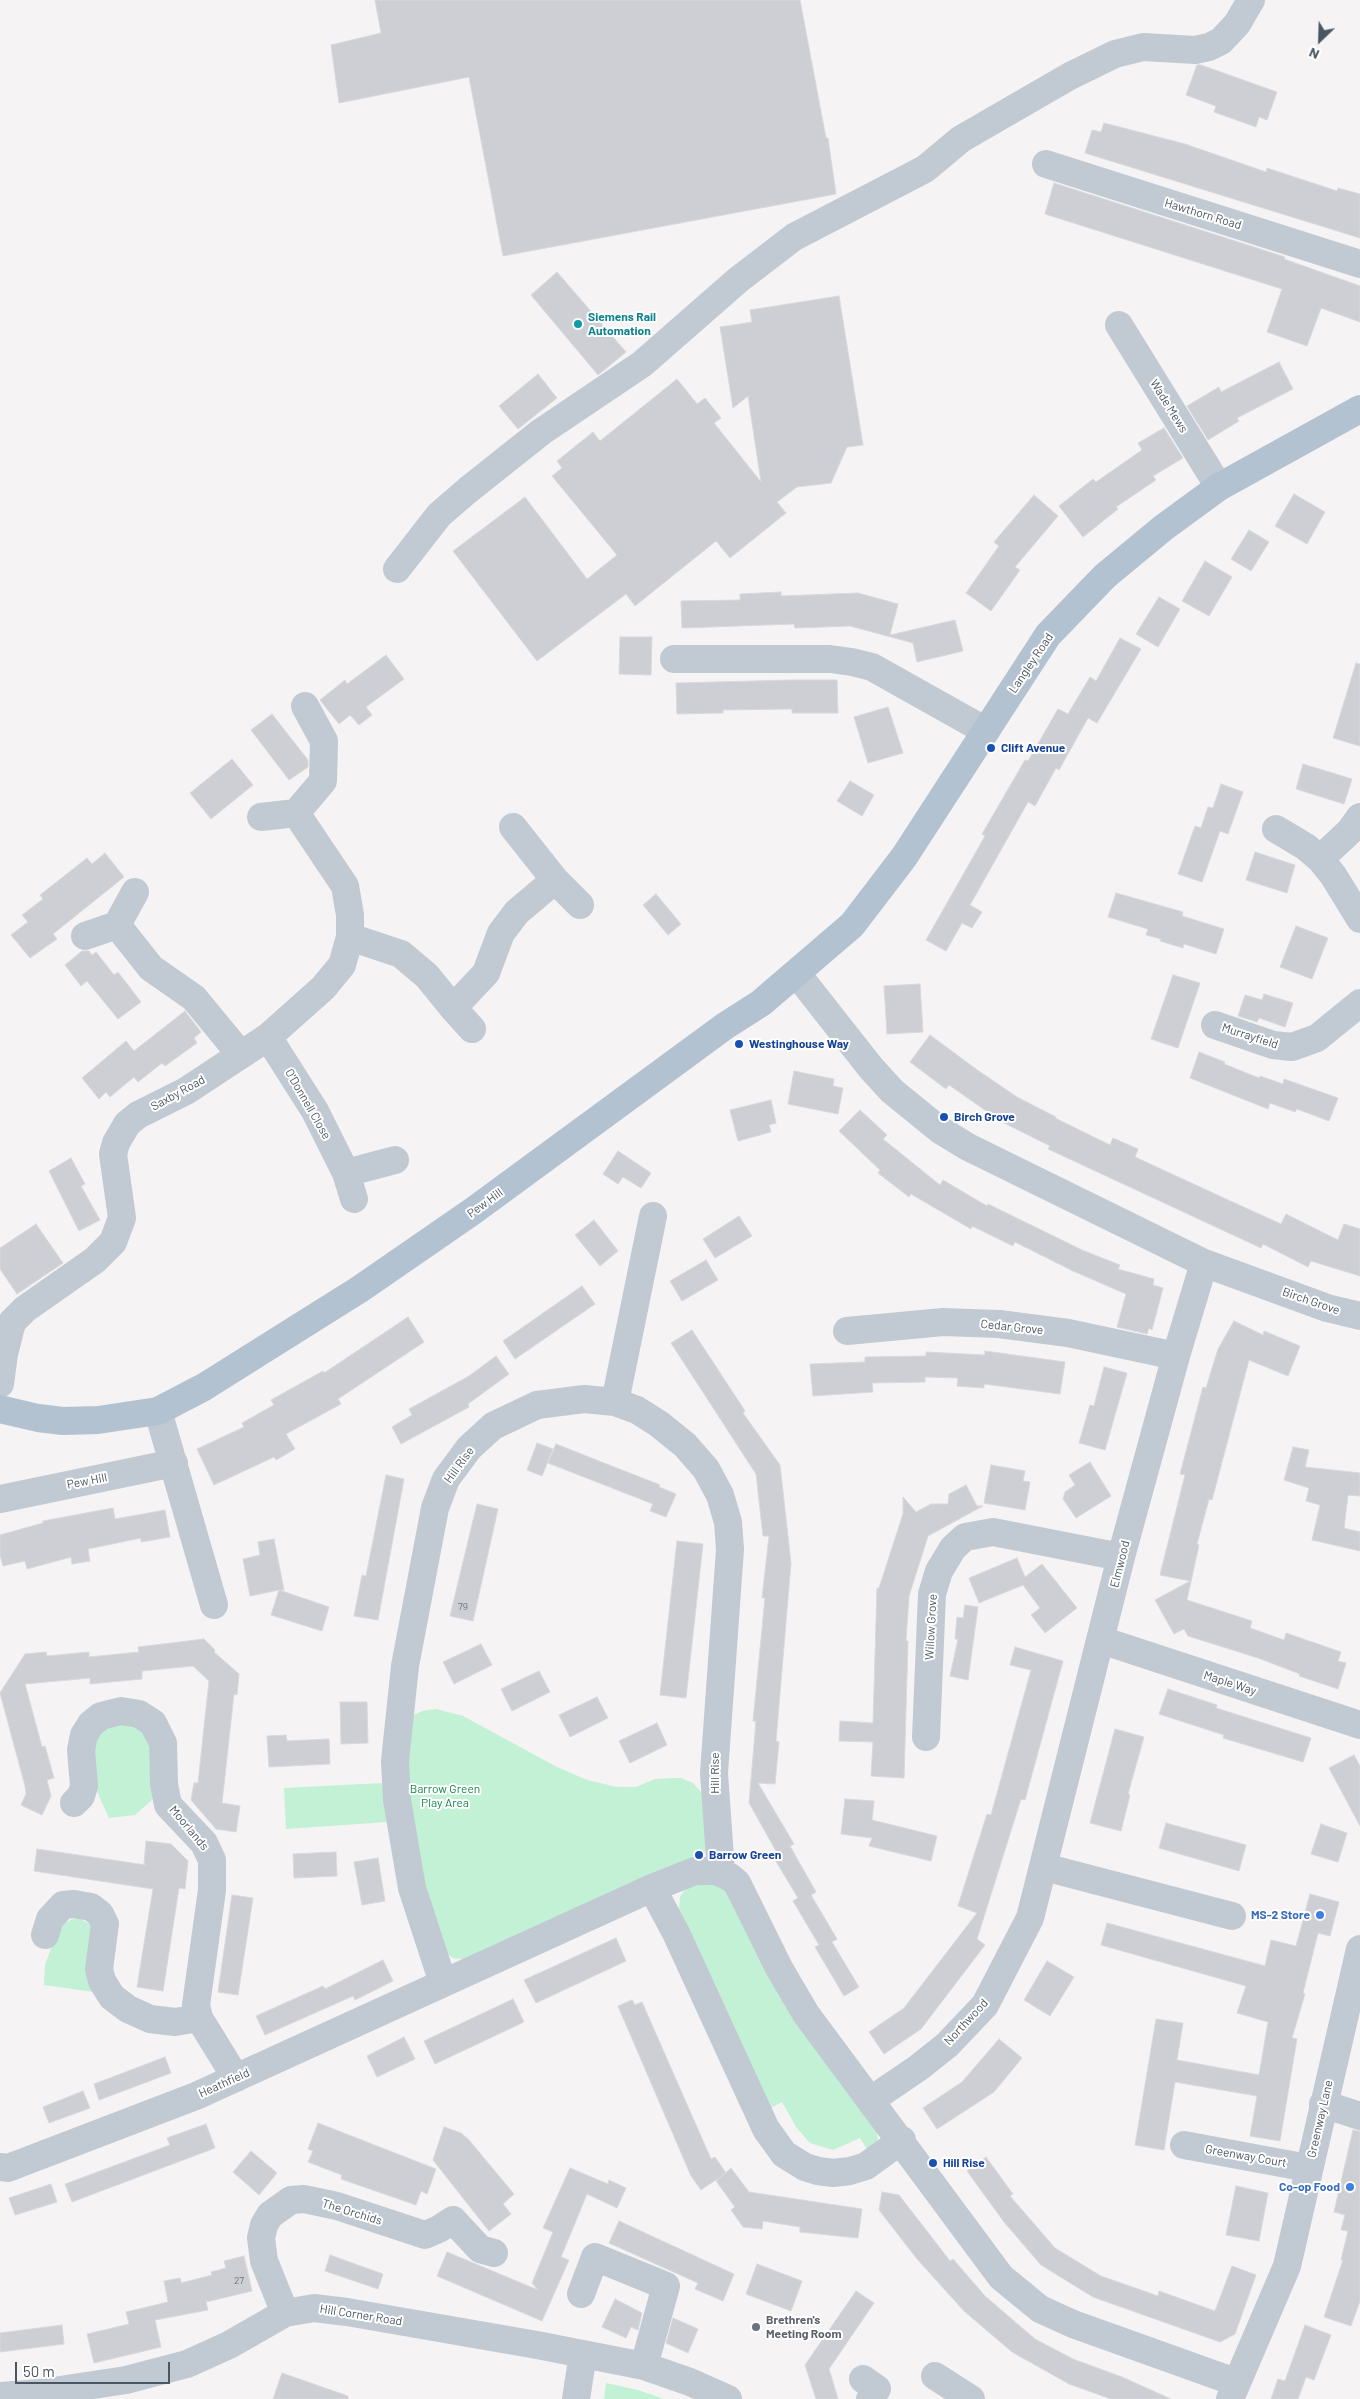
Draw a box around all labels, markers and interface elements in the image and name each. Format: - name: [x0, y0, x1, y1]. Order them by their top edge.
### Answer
- north arrow: [1295, 15, 1345, 65]
- text: N: [1306, 45, 1321, 64]
- street label: Hawthorn Road: [1163, 195, 1243, 233]
- place label: Siemens Rail Automation: [588, 310, 656, 338]
- marker: Siemens Rail Automation: [572, 318, 584, 330]
- street label: Wade Mews: [1147, 377, 1191, 435]
- street label: Langley Road: [1006, 630, 1056, 696]
- place label: Clift Avenue: [1001, 741, 1065, 755]
- marker: Clift Avenue: [985, 742, 997, 754]
- street label: Murrayfield: [1220, 1020, 1280, 1052]
- place label: Westinghouse Way: [749, 1037, 849, 1051]
- marker: Westinghouse Way: [733, 1038, 745, 1050]
- street label: O'Donnell Close: [282, 1066, 334, 1142]
- street label: Saxby Road: [148, 1072, 208, 1114]
- place label: Birch Grove: [954, 1110, 1015, 1124]
- marker: Birch Grove: [938, 1111, 950, 1123]
- street label: Pew Hill: [464, 1185, 506, 1221]
- street label: Birch Grove: [1280, 1284, 1342, 1318]
- street label: Cedar Grove: [980, 1317, 1044, 1337]
- street label: Hill Rise: [441, 1444, 477, 1486]
- street label: Pew Hill: [66, 1470, 108, 1492]
- street label: Elmwood: [1107, 1539, 1133, 1589]
- street label: Willow Grove: [922, 1594, 940, 1660]
- house number: 79: [458, 1601, 468, 1613]
- street label: Maple Way: [1202, 1668, 1258, 1698]
- street label: Hill Rise: [708, 1752, 722, 1794]
- park label: Barrow Green Play Area: [410, 1782, 480, 1810]
- street label: Moorlands: [166, 1803, 212, 1853]
- place label: Barrow Green: [709, 1848, 781, 1862]
- marker: Barrow Green: [693, 1849, 705, 1861]
- place label: MS-2 Store: [1251, 1908, 1310, 1922]
- marker: MS-2 Store: [1314, 1909, 1326, 1921]
- street label: Northwood: [941, 1996, 991, 2048]
- street label: Heathfield: [196, 2065, 252, 2101]
- street label: Greenway Lane: [1304, 2079, 1336, 2159]
- street label: Greenway Court: [1204, 2142, 1288, 2170]
- place label: Hill Rise: [943, 2156, 985, 2170]
- marker: Hill Rise: [927, 2157, 939, 2169]
- place label: Co-op Food: [1279, 2180, 1340, 2194]
- marker: Co-op Food: [1344, 2181, 1356, 2193]
- street label: The Orchids: [320, 2196, 384, 2228]
- house number: 27: [234, 2275, 244, 2287]
- street label: Hill Corner Road: [319, 2301, 403, 2329]
- place label: Brethren's Meeting Room: [766, 2313, 841, 2341]
- marker: Brethren's Meeting Room: [750, 2321, 762, 2333]
- scale bar: [18, 2352, 172, 2384]
- text: 50 m: [23, 2362, 55, 2380]

